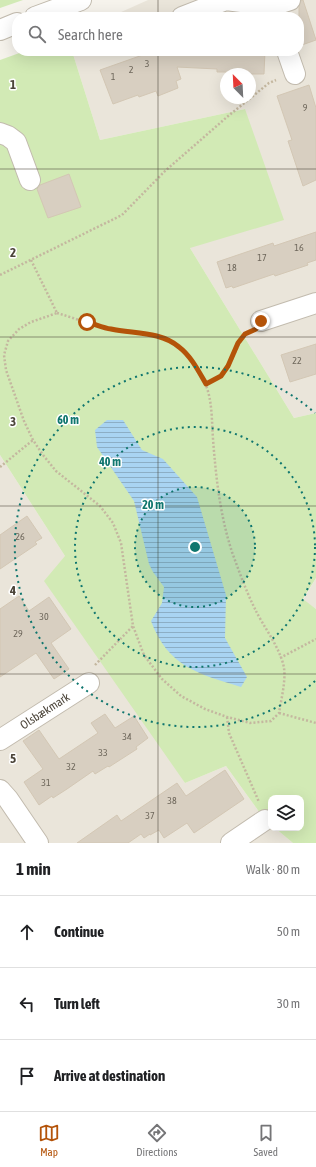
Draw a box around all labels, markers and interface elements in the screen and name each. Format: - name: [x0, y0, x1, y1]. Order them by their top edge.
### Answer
- search box: [12, 12, 304, 56]
- icon: search: [26, 23, 48, 45]
- text: Search here: [58, 26, 123, 43]
- house number: 3: [145, 58, 150, 69]
- house number: 2: [129, 64, 134, 75]
- north arrow: [220, 68, 256, 104]
- house number: 1: [111, 71, 116, 82]
- text: 1: [10, 77, 16, 92]
- house number: 9: [303, 102, 308, 113]
- house number: 16: [294, 242, 304, 253]
- text: 2: [10, 245, 16, 260]
- house number: 17: [257, 252, 267, 263]
- house number: 18: [227, 262, 237, 273]
- route end: [252, 312, 270, 330]
- route start: [78, 313, 96, 331]
- house number: 22: [292, 355, 302, 366]
- text: 60 m: [57, 413, 79, 427]
- text: 3: [10, 414, 16, 429]
- text: 40 m: [98, 455, 121, 469]
- text: 20 m: [142, 498, 164, 512]
- house number: 26: [15, 531, 25, 542]
- centre of rings: [188, 540, 202, 554]
- text: 4: [9, 583, 16, 598]
- house number: 30: [39, 611, 49, 622]
- house number: 29: [13, 628, 23, 639]
- street label: Olsbækmark: [18, 689, 73, 732]
- house number: 34: [122, 731, 132, 742]
- house number: 33: [98, 747, 108, 758]
- text: 5: [10, 751, 16, 766]
- house number: 32: [66, 761, 76, 772]
- house number: 31: [41, 777, 51, 788]
- house number: 38: [167, 795, 177, 806]
- map controls: [268, 795, 304, 831]
- button: layers: [268, 795, 304, 831]
- house number: 37: [145, 810, 155, 821]
- text: 1 min: [16, 859, 51, 879]
- text: Walk · 80 m: [246, 862, 300, 877]
- icon: ahead: [16, 921, 38, 943]
- text: Continue: [54, 923, 104, 940]
- text: 50 m: [277, 924, 300, 939]
- icon: left: [16, 993, 38, 1015]
- text: Turn left: [54, 995, 100, 1012]
- text: 30 m: [277, 996, 300, 1011]
- icon: arrive: [16, 1065, 38, 1087]
- text: Arrive at destination: [54, 1067, 165, 1084]
- tab: Map: [38, 1122, 60, 1158]
- tab: Directions: [136, 1122, 177, 1158]
- tab: Saved: [254, 1122, 278, 1158]

